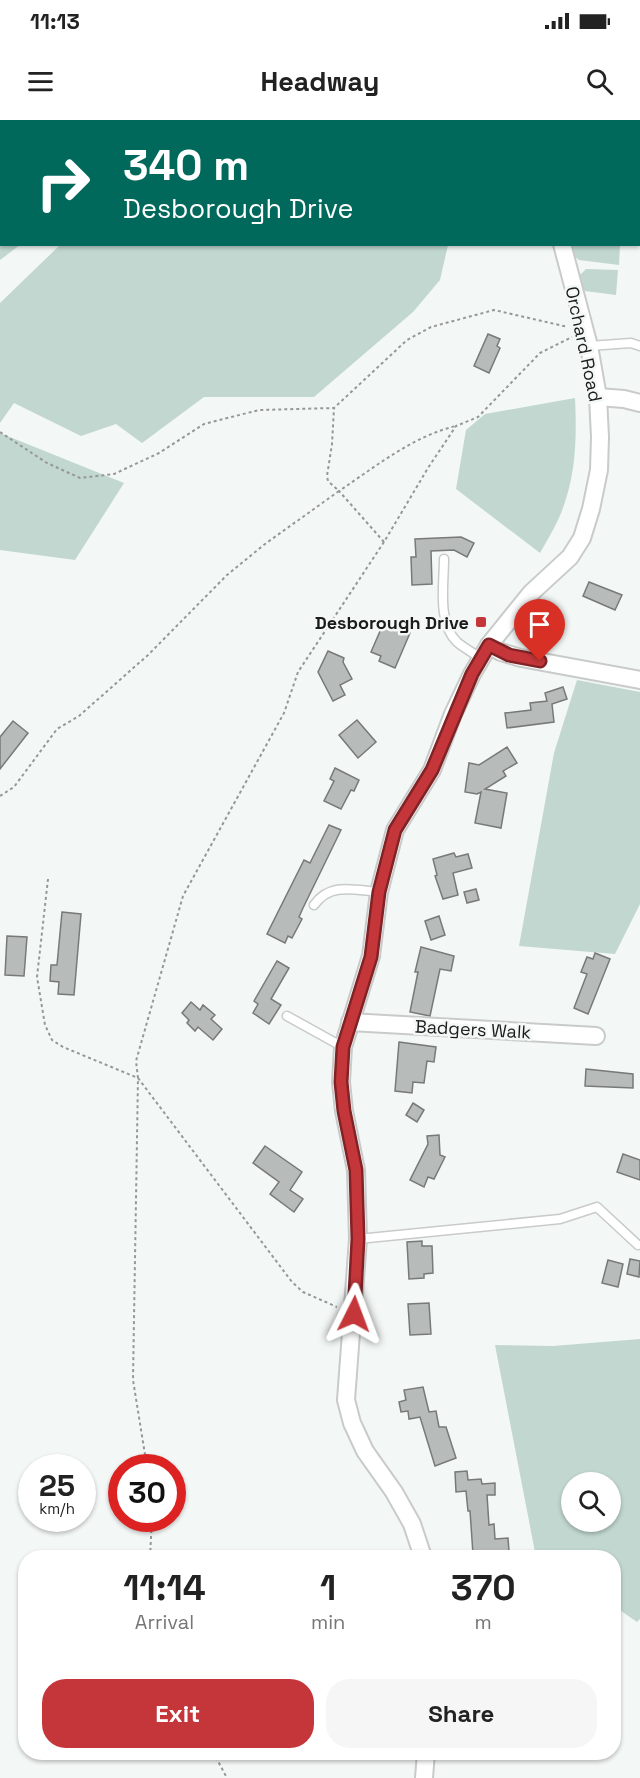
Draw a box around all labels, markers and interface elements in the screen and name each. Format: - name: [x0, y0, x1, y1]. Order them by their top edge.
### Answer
- text: 11:13: [30, 7, 80, 35]
- text: Headway: [261, 64, 379, 99]
- icon: menu: [24, 65, 57, 98]
- icon: search: [583, 65, 616, 98]
- text: 340 m: [123, 139, 249, 192]
- icon: right: [24, 144, 102, 222]
- text: Desborough Drive: [123, 191, 354, 226]
- street label: Orchard Road: [561, 284, 607, 404]
- pin: [514, 599, 565, 661]
- icon: arrive: [523, 608, 556, 641]
- place label: Desborough Drive: [315, 611, 469, 634]
- marker: Desborough Drive: [474, 615, 488, 629]
- street label: Badgers Walk: [414, 1014, 532, 1044]
- position arrow: [322, 1282, 386, 1346]
- speed limit sign: 30: [108, 1454, 186, 1532]
- text: 25: [39, 1466, 75, 1505]
- map controls: [561, 1472, 621, 1532]
- button: search: [561, 1472, 621, 1532]
- text: km/h: [39, 1499, 75, 1518]
- text: 11:14: [123, 1565, 206, 1611]
- text: 1: [320, 1565, 336, 1611]
- text: 370: [451, 1565, 516, 1611]
- text: Arrival: [135, 1609, 194, 1635]
- text: min: [311, 1609, 345, 1635]
- text: m: [475, 1609, 492, 1635]
- button: Exit: [42, 1679, 314, 1748]
- button: Share: [326, 1679, 597, 1748]

